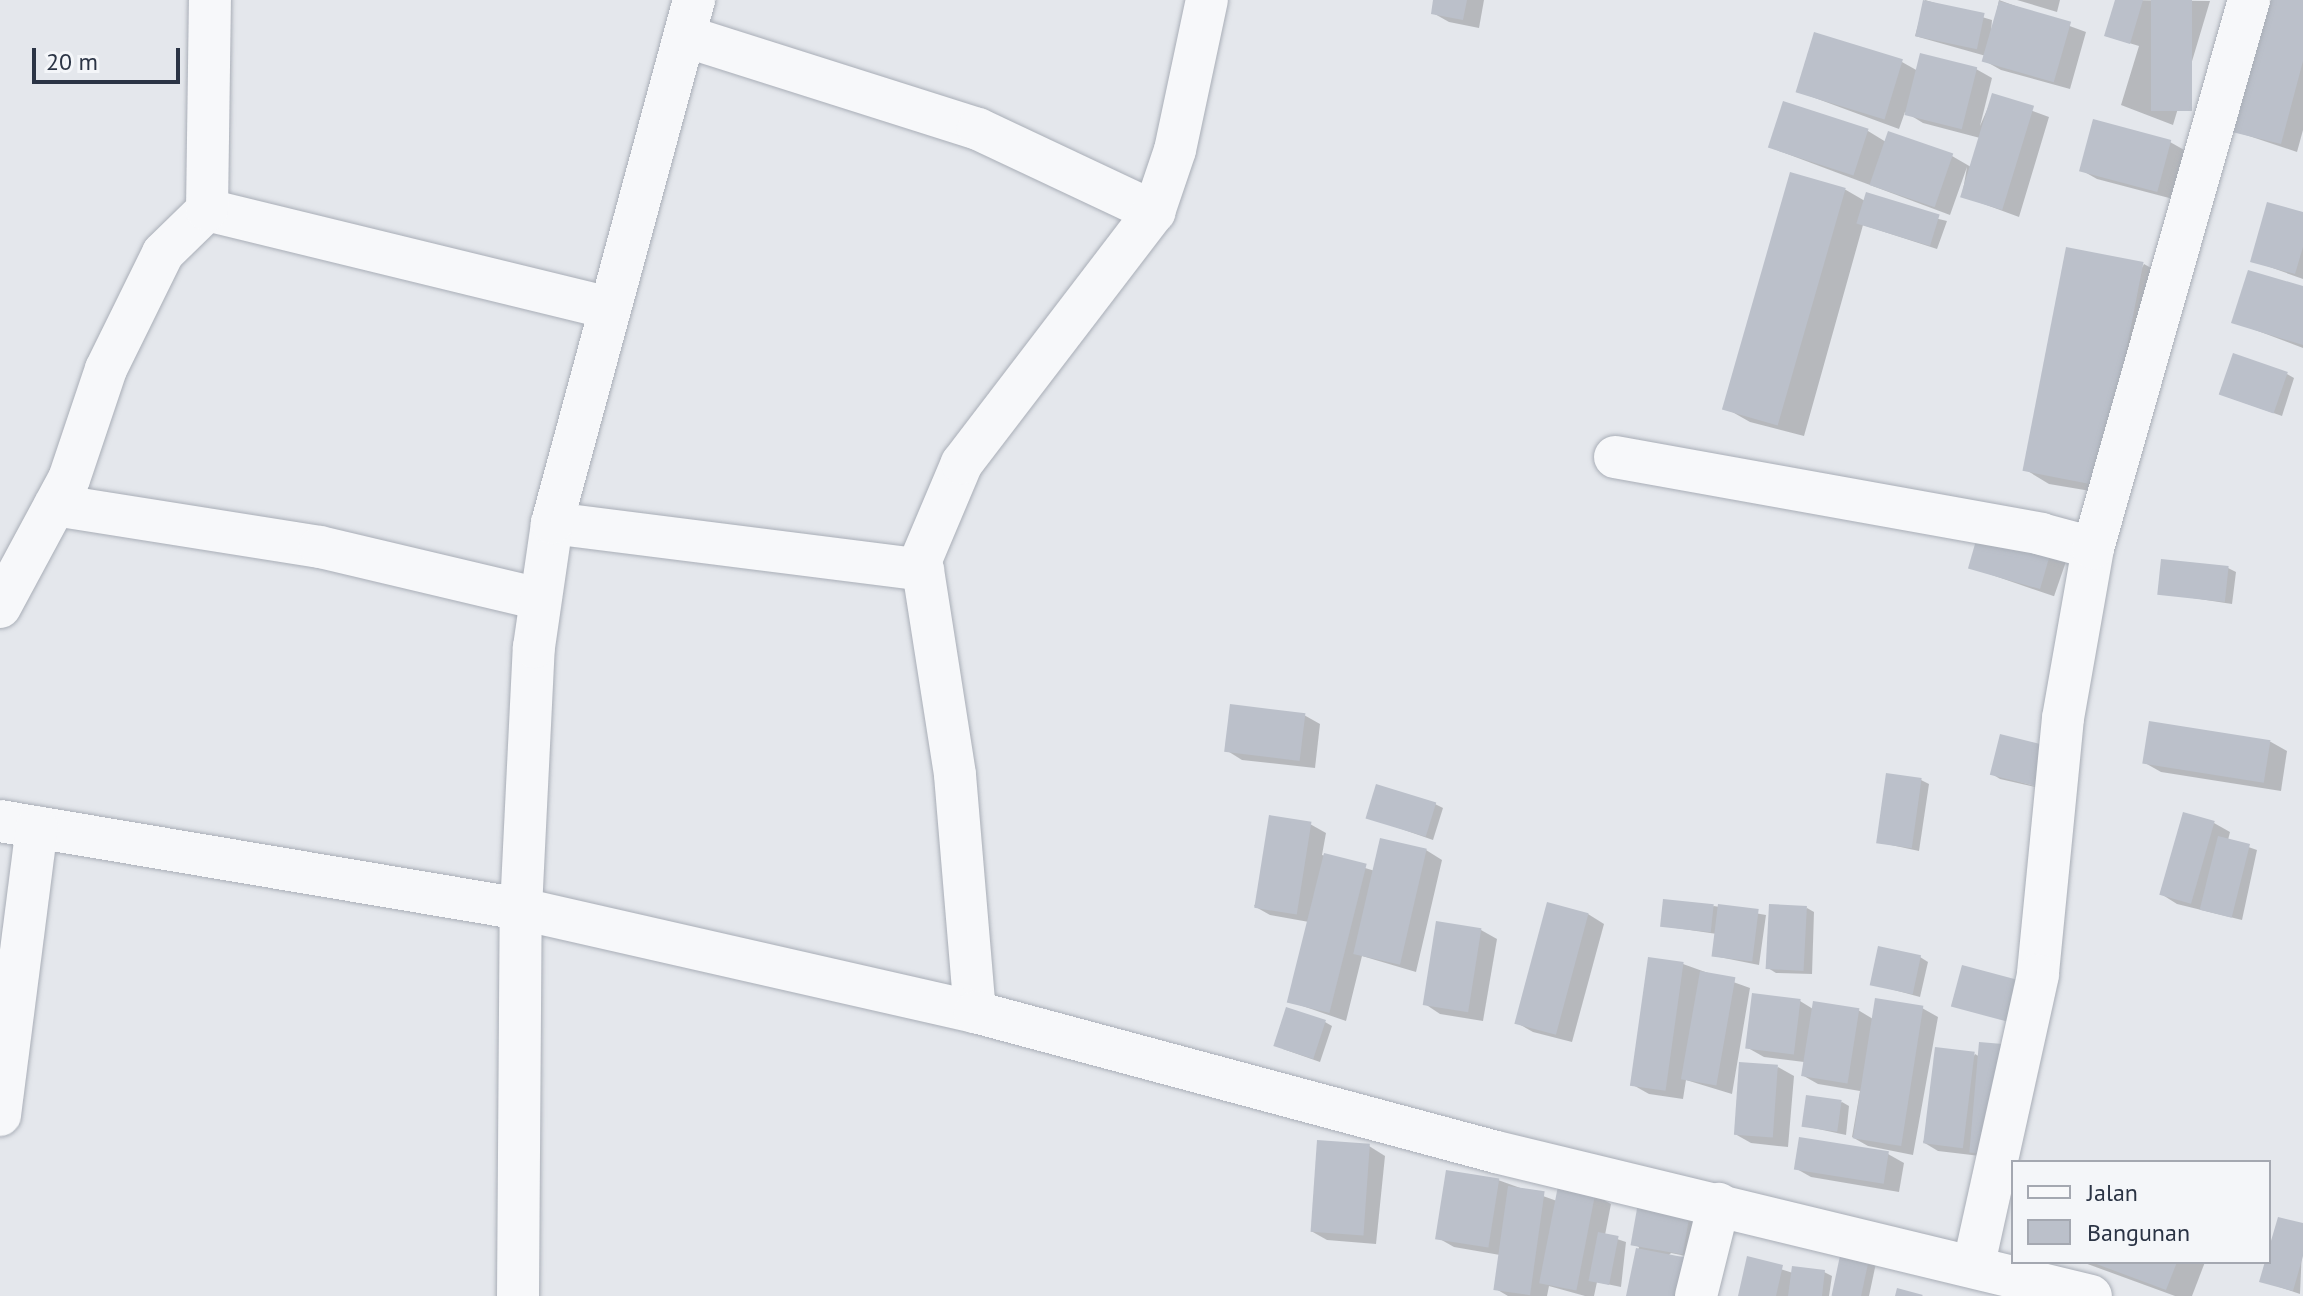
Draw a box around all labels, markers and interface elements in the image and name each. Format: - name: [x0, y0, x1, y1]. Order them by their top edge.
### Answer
- scale bar: [36, 32, 184, 82]
- text: 20 m: [46, 46, 98, 77]
- legend: [2011, 1160, 2271, 1264]
- text: Jalan: [2087, 1177, 2138, 1208]
- text: Bangunan: [2087, 1217, 2190, 1248]

